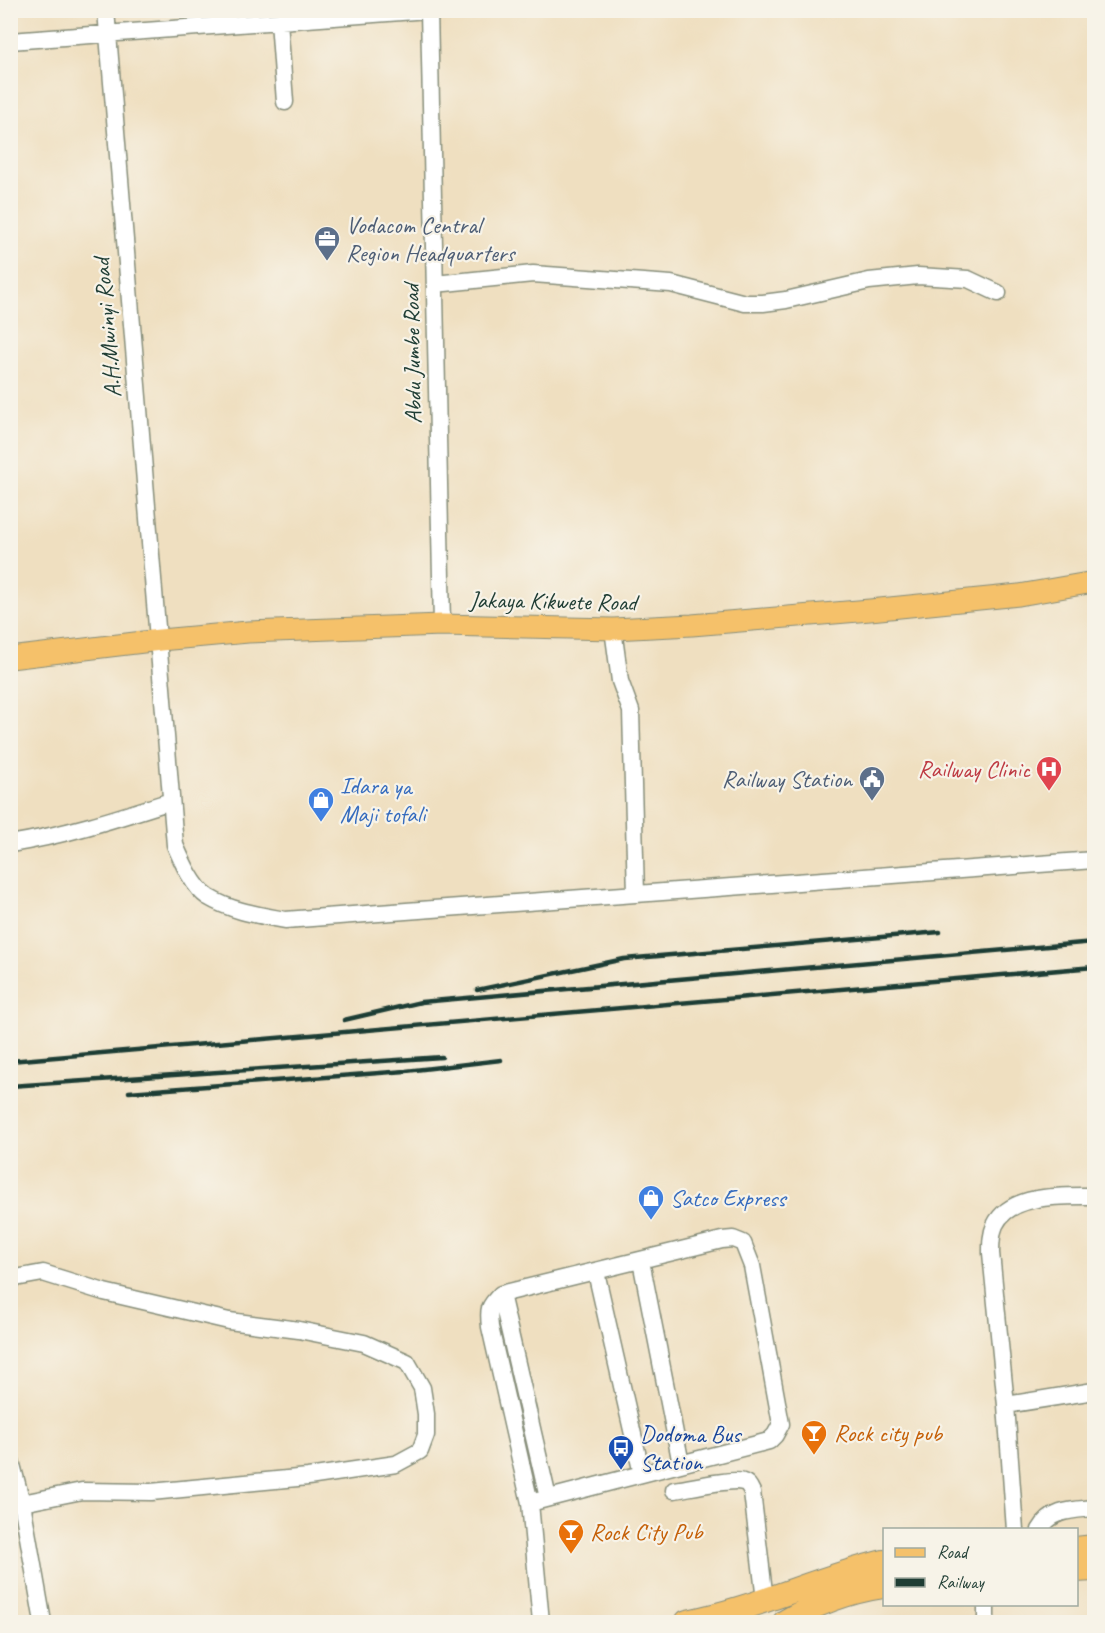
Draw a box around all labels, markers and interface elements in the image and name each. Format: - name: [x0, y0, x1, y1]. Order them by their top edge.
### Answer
- place label: Vodacom Central Region Headquarters: [346, 210, 516, 268]
- office icon: Vodacom Central Region Headquarters: [312, 224, 342, 262]
- street label: A.H.Mwinyi Road: [86, 254, 128, 399]
- street label: Abdu Jumbe Road: [396, 280, 428, 424]
- street label: Jakaya Kikwete Road: [468, 585, 640, 618]
- place label: Railway Clinic: [918, 754, 1031, 784]
- hospital icon: Railway Clinic: [1034, 754, 1064, 792]
- place label: Railway Station: [722, 764, 853, 794]
- public building icon: Railway Station: [857, 764, 887, 802]
- place label: Idara ya Maji tofali: [340, 771, 428, 829]
- shop icon: Idara ya Maji tofali: [306, 785, 336, 823]
- shop icon: Satco Express: [636, 1183, 666, 1221]
- place label: Satco Express: [670, 1183, 788, 1213]
- bar icon: Rock city pub: [799, 1418, 829, 1456]
- place label: Rock city pub: [834, 1418, 944, 1448]
- place label: Dodoma Bus Station: [640, 1419, 742, 1477]
- bus stop icon: Dodoma Bus Station: [606, 1433, 636, 1471]
- bar icon: Rock City Pub: [556, 1517, 586, 1555]
- place label: Rock City Pub: [590, 1517, 704, 1547]
- legend: [883, 1528, 1078, 1606]
- text: Road: [937, 1541, 970, 1563]
- text: Railway: [937, 1571, 985, 1593]

